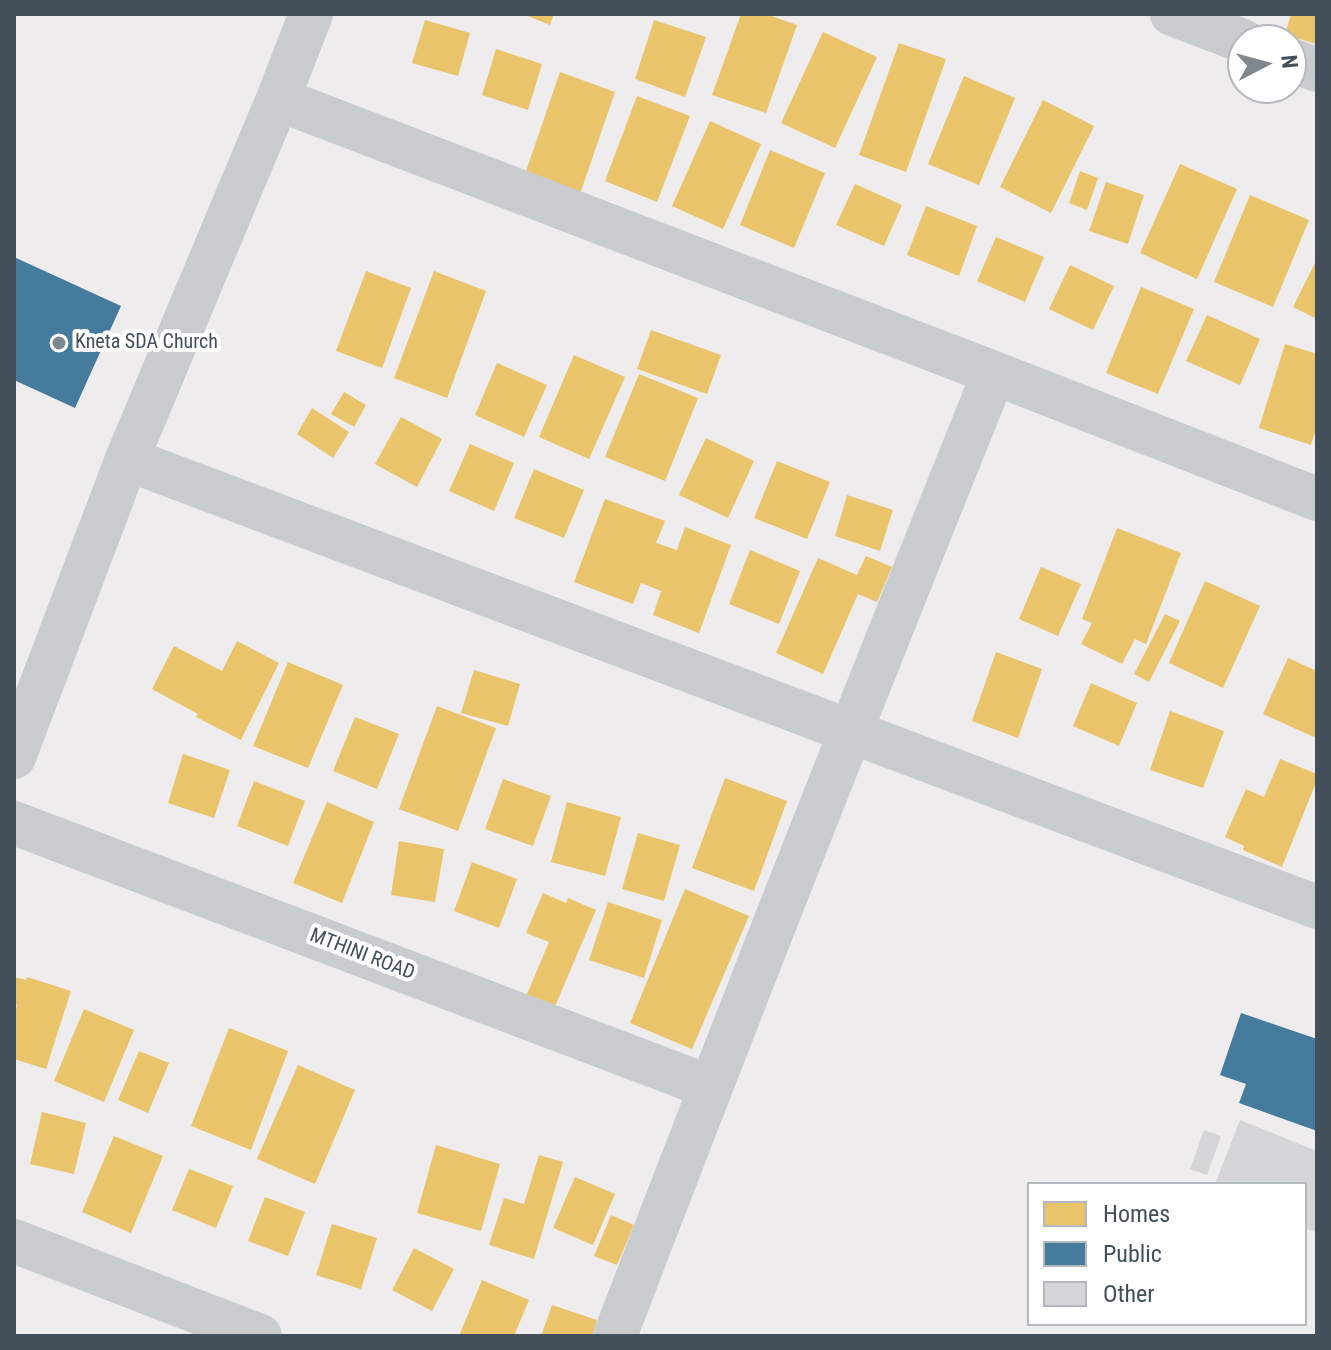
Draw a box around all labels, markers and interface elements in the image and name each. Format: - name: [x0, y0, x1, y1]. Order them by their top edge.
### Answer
- north arrow: [1227, 24, 1307, 104]
- text: N: [1276, 54, 1303, 70]
- place label: Kneta SDA Church: [75, 331, 218, 355]
- marker: Kneta SDA Church: [50, 334, 68, 352]
- street label: MTHINI ROAD: [306, 924, 418, 986]
- legend: [1027, 1182, 1307, 1326]
- text: Homes: [1103, 1200, 1170, 1228]
- text: Public: [1103, 1240, 1162, 1268]
- text: Other: [1103, 1280, 1155, 1308]

